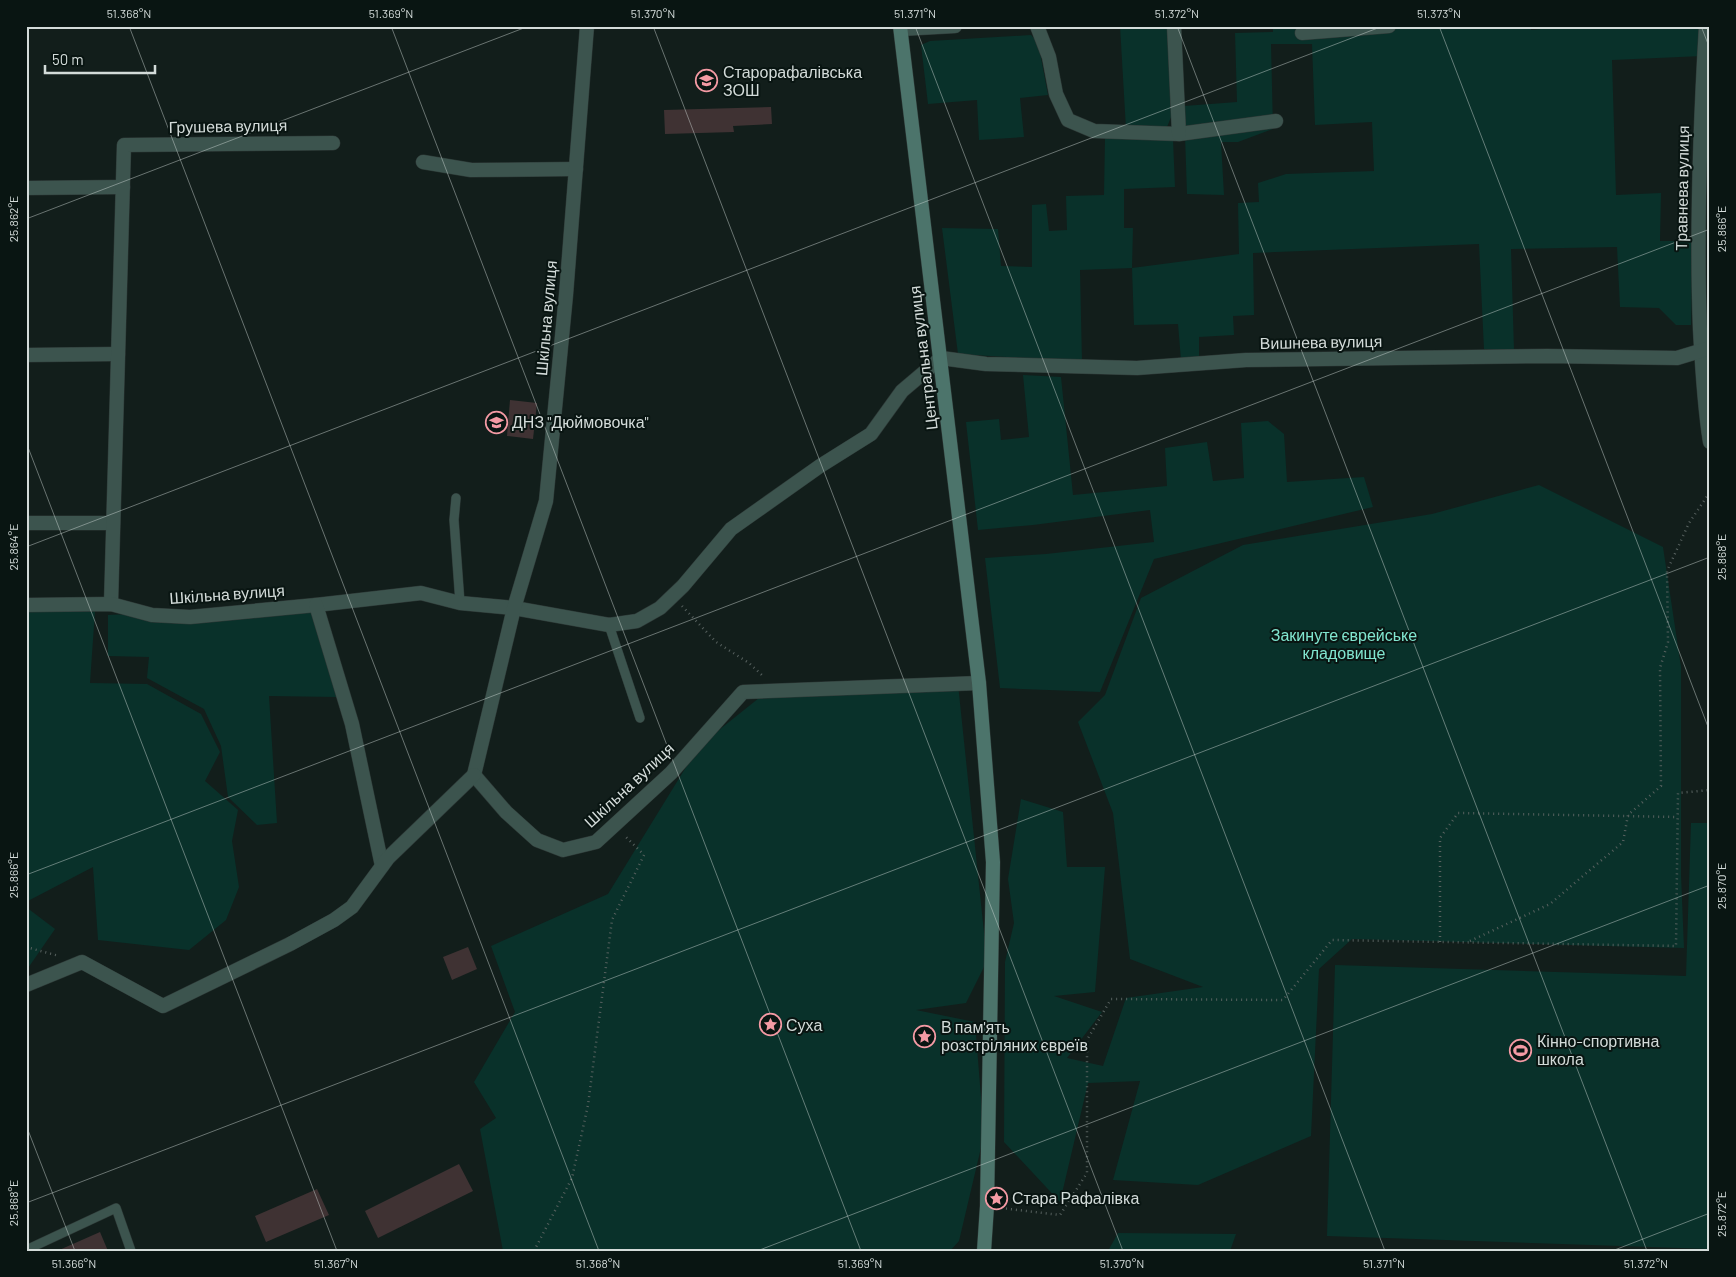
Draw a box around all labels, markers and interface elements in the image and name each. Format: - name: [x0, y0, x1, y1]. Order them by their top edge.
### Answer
- text: 51.368°N: [107, 6, 151, 20]
- text: 51.369°N: [369, 6, 413, 20]
- text: 51.370°N: [631, 6, 675, 20]
- text: 51.371°N: [894, 6, 936, 20]
- text: 51.372°N: [1155, 6, 1199, 20]
- text: 51.373°N: [1417, 6, 1461, 20]
- scale bar: [45, 42, 155, 74]
- text: 50 m: [52, 50, 84, 68]
- place label: Старорафалівська ЗОШ: [723, 62, 862, 99]
- school or university icon: Старорафалівська ЗОШ: [695, 69, 719, 93]
- street label: Грушева вулиця: [169, 115, 287, 136]
- street label: Травнева вулиця: [1671, 125, 1692, 251]
- text: 25.862°E: [6, 196, 20, 242]
- text: 25.866°E: [1714, 206, 1728, 252]
- street label: Шкільна вулиця: [531, 259, 560, 376]
- street label: Центральна вулиця: [904, 285, 941, 431]
- street label: Вишнева вулиця: [1260, 331, 1382, 352]
- school or university icon: ДНЗ "Дюймовочка": [484, 410, 508, 434]
- place label: ДНЗ "Дюймовочка": [512, 412, 649, 431]
- text: 25.864°E: [6, 524, 20, 570]
- text: 25.868°E: [1714, 534, 1728, 580]
- street label: Шкільна вулиця: [169, 580, 285, 607]
- park label: Закинуте єврейське кладовище: [1271, 625, 1417, 662]
- street label: Шкільна вулиця: [580, 738, 677, 831]
- text: 25.866°E: [6, 852, 20, 898]
- text: 25.870°E: [1714, 863, 1728, 909]
- place icon: Суха: [758, 1013, 782, 1037]
- place label: Суха: [786, 1015, 822, 1034]
- place label: В пам'ять розстріляних євреїв: [941, 1017, 1088, 1054]
- place icon: В пам'ять розстріляних євреїв: [913, 1024, 937, 1048]
- place label: Кінно-спортивна школа: [1537, 1031, 1659, 1068]
- sports icon: Кінно-спортивна школа: [1509, 1038, 1533, 1062]
- text: 25.868°E: [6, 1180, 20, 1226]
- place icon: Стара Рафалівка: [984, 1186, 1008, 1210]
- place label: Стара Рафалівка: [1012, 1188, 1139, 1207]
- text: 25.872°E: [1714, 1191, 1728, 1237]
- text: 51.366°N: [52, 1256, 96, 1270]
- text: 51.367°N: [314, 1256, 358, 1270]
- text: 51.368°N: [576, 1256, 620, 1270]
- text: 51.369°N: [838, 1256, 882, 1270]
- text: 51.370°N: [1100, 1256, 1144, 1270]
- text: 51.371°N: [1363, 1256, 1405, 1270]
- text: 51.372°N: [1624, 1256, 1668, 1270]

